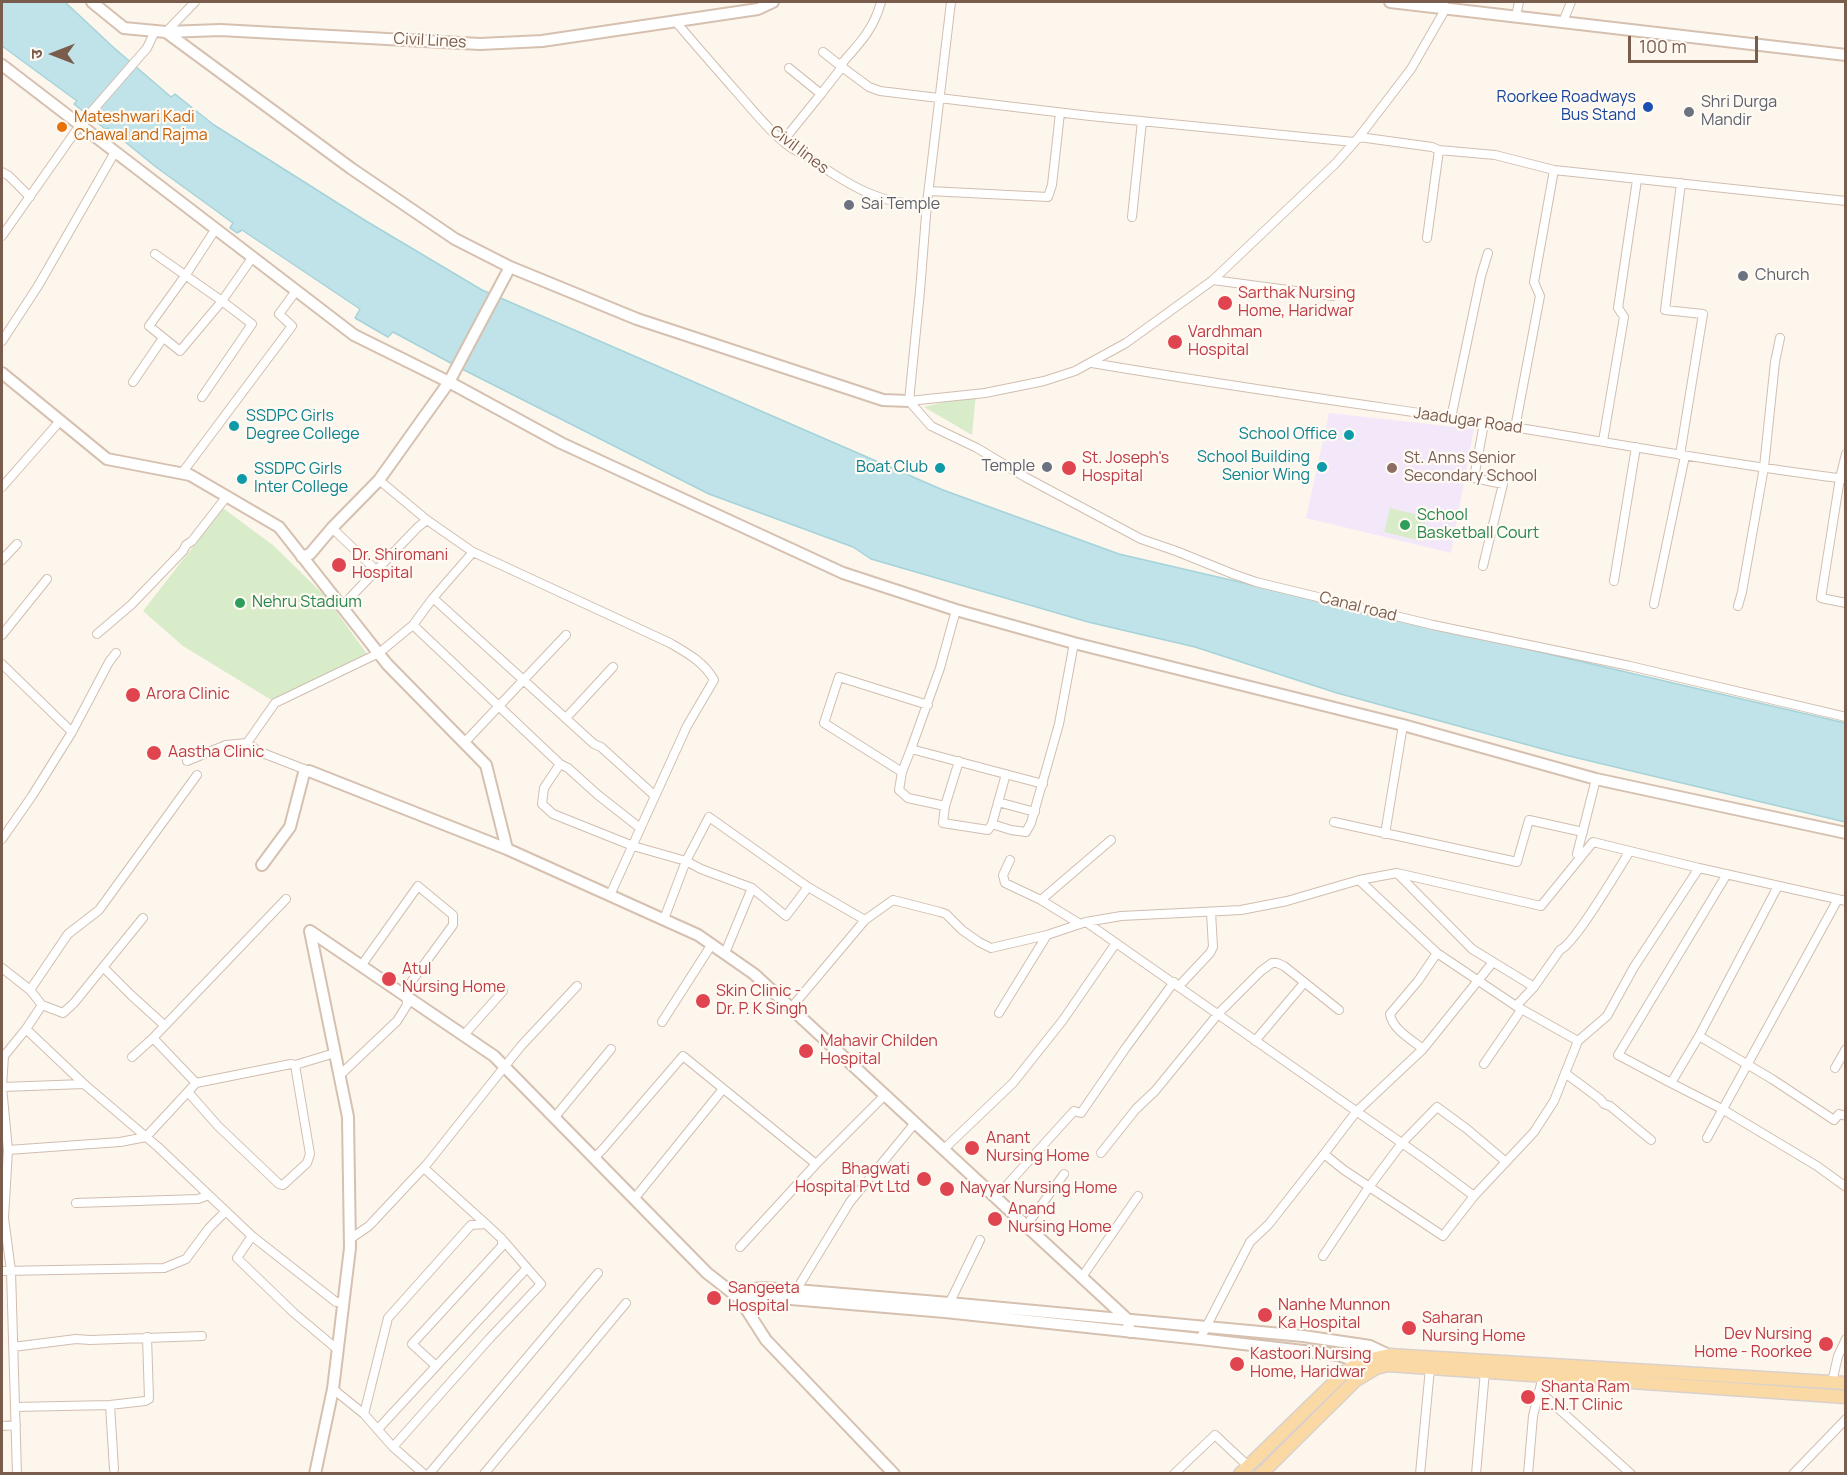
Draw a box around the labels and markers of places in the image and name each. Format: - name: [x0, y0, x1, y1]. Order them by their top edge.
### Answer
- place label: Roorkee Roadways Bus Stand: [1497, 88, 1636, 126]
- place label: Shri Durga Mandir: [1701, 93, 1777, 131]
- marker: Roorkee Roadways Bus Stand: [1641, 100, 1655, 114]
- marker: Shri Durga Mandir: [1682, 105, 1696, 119]
- place label: Mateshwari Kadi Chawal and Rajma: [74, 108, 208, 146]
- marker: Mateshwari Kadi Chawal and Rajma: [55, 120, 69, 134]
- place label: Sai Temple: [861, 195, 940, 215]
- marker: Sai Temple: [842, 198, 856, 212]
- place label: Church: [1755, 266, 1809, 286]
- marker: Church: [1736, 269, 1750, 283]
- place label: Sarthak Nursing Home, Haridwar: [1238, 284, 1355, 322]
- marker: Sarthak Nursing Home, Haridwar: [1216, 294, 1234, 312]
- place label: Vardhman Hospital: [1188, 323, 1262, 361]
- marker: Vardhman Hospital: [1166, 333, 1184, 351]
- place label: SSDPC Girls Degree College: [246, 407, 360, 445]
- marker: SSDPC Girls Degree College: [227, 419, 241, 433]
- place label: School Office: [1239, 425, 1337, 445]
- marker: School Office: [1342, 428, 1356, 442]
- place label: School Building Senior Wing: [1197, 448, 1310, 486]
- place label: St. Joseph's Hospital: [1082, 449, 1169, 487]
- place label: St. Anns Senior Secondary School: [1404, 449, 1537, 487]
- place label: Temple: [981, 457, 1035, 477]
- place label: Boat Club: [856, 458, 928, 478]
- marker: St. Joseph's Hospital: [1060, 459, 1078, 477]
- place label: SSDPC Girls Inter College: [254, 460, 348, 498]
- marker: Temple: [1040, 460, 1054, 474]
- marker: School Building Senior Wing: [1315, 460, 1329, 474]
- marker: Boat Club: [933, 461, 947, 475]
- marker: St. Anns Senior Secondary School: [1385, 461, 1399, 475]
- marker: SSDPC Girls Inter College: [235, 472, 249, 486]
- place label: School Basketball Court: [1417, 506, 1539, 544]
- marker: School Basketball Court: [1398, 518, 1412, 532]
- place label: Dr. Shiromani Hospital: [352, 546, 448, 584]
- marker: Dr. Shiromani Hospital: [330, 556, 348, 574]
- place label: Nehru Stadium: [252, 593, 362, 613]
- marker: Nehru Stadium: [233, 596, 247, 610]
- place label: Arora Clinic: [146, 685, 230, 705]
- marker: Arora Clinic: [124, 686, 142, 704]
- place label: Aastha Clinic: [168, 743, 264, 763]
- marker: Aastha Clinic: [145, 744, 163, 762]
- place label: Atul Nursing Home: [402, 960, 505, 998]
- marker: Atul Nursing Home: [380, 970, 398, 988]
- place label: Skin Clinic - Dr. P. K Singh: [716, 982, 808, 1020]
- marker: Skin Clinic - Dr. P. K Singh: [694, 992, 712, 1010]
- place label: Mahavir Childen Hospital: [820, 1032, 938, 1070]
- marker: Mahavir Childen Hospital: [797, 1042, 815, 1060]
- place label: Anant Nursing Home: [986, 1129, 1089, 1167]
- marker: Anant Nursing Home: [963, 1139, 981, 1157]
- place label: Bhagwati Hospital Pvt Ltd: [795, 1160, 910, 1198]
- marker: Bhagwati Hospital Pvt Ltd: [915, 1170, 933, 1188]
- place label: Nayyar Nursing Home: [960, 1179, 1117, 1199]
- marker: Nayyar Nursing Home: [938, 1180, 956, 1198]
- place label: Anand Nursing Home: [1008, 1200, 1111, 1238]
- marker: Anand Nursing Home: [986, 1210, 1004, 1228]
- place label: Sangeeta Hospital: [728, 1279, 800, 1317]
- marker: Sangeeta Hospital: [705, 1289, 723, 1307]
- place label: Nanhe Munnon Ka Hospital: [1278, 1296, 1390, 1334]
- marker: Nanhe Munnon Ka Hospital: [1256, 1306, 1274, 1324]
- place label: Saharan Nursing Home: [1422, 1309, 1525, 1347]
- marker: Saharan Nursing Home: [1400, 1319, 1418, 1337]
- place label: Dev Nursing Home - Roorkee: [1694, 1325, 1812, 1363]
- marker: Dev Nursing Home - Roorkee: [1817, 1335, 1835, 1353]
- place label: Kastoori Nursing Home, Haridwar: [1250, 1345, 1372, 1383]
- marker: Kastoori Nursing Home, Haridwar: [1228, 1355, 1246, 1373]
- place label: Shanta Ram E.N.T Clinic: [1541, 1378, 1630, 1416]
- marker: Shanta Ram E.N.T Clinic: [1519, 1388, 1537, 1406]

